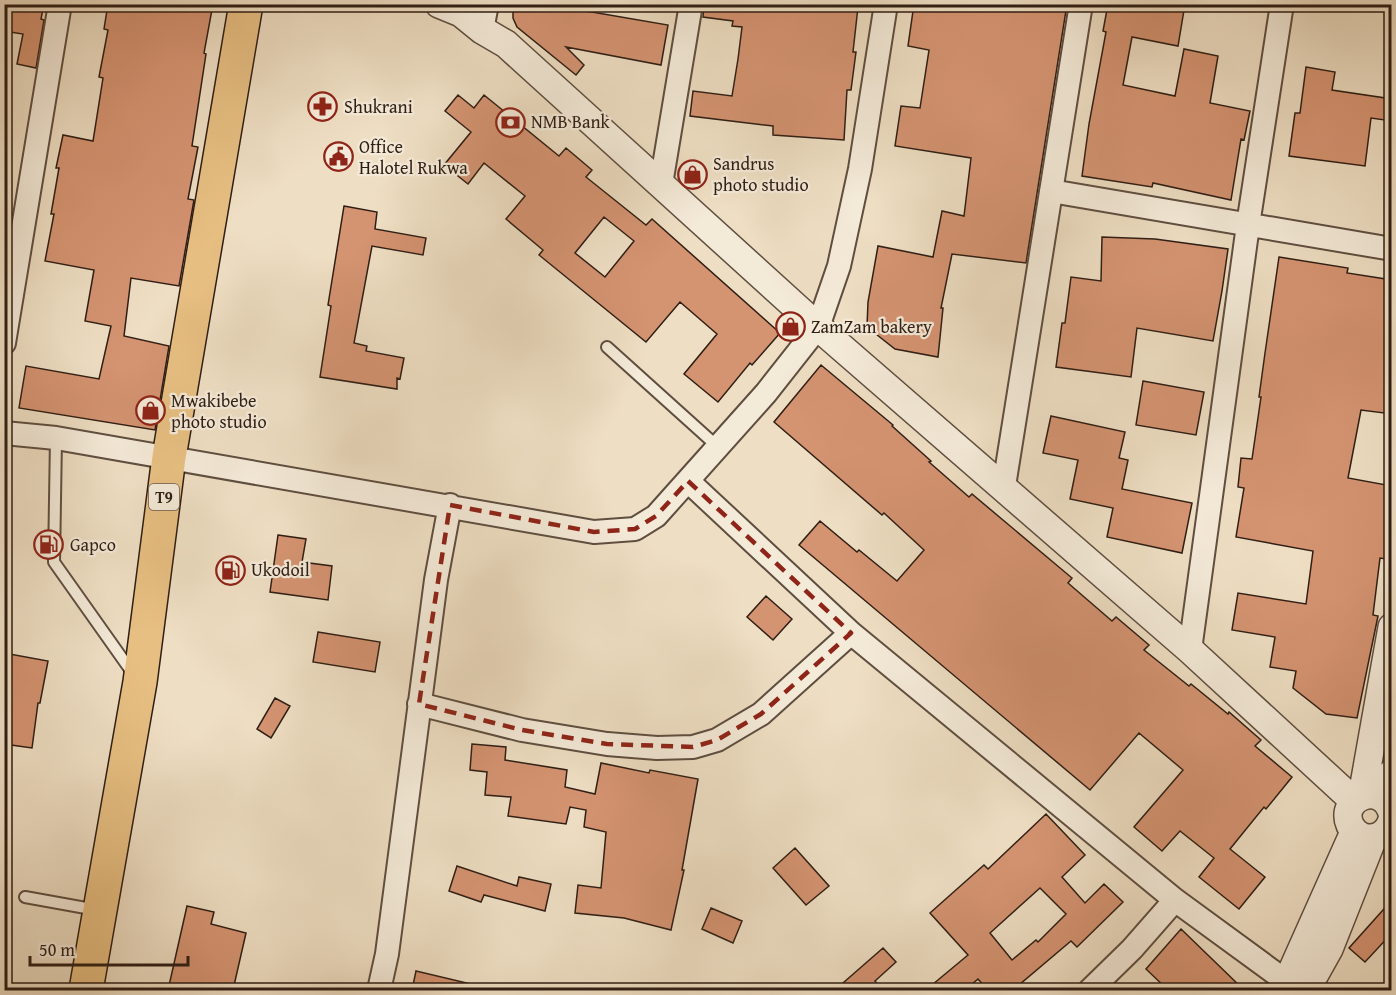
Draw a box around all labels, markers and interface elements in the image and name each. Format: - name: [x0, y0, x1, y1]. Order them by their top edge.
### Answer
- pharmacy icon: Shukrani: [307, 91, 339, 123]
- place label: Shukrani: [344, 93, 413, 120]
- bank icon: NMB Bank: [494, 106, 526, 138]
- place label: NMB Bank: [531, 108, 611, 135]
- place label: Office Halotel Rukwa: [359, 133, 468, 181]
- public building icon: Office Halotel Rukwa: [322, 141, 354, 173]
- place label: Sandrus photo studio: [713, 150, 809, 198]
- shop icon: Sandrus photo studio: [676, 158, 708, 190]
- shop icon: ZamZam bakery: [774, 311, 806, 343]
- place label: ZamZam bakery: [811, 313, 932, 340]
- place label: Mwakibebe photo studio: [171, 387, 267, 435]
- shop icon: Mwakibebe photo studio: [134, 395, 166, 427]
- road number: T9: [149, 484, 179, 510]
- fuel station icon: Gapco: [33, 529, 65, 561]
- place label: Gapco: [70, 531, 116, 558]
- fuel station icon: Ukodoil: [214, 554, 246, 586]
- place label: Ukodoil: [251, 556, 310, 583]
- scale bar: [30, 929, 188, 967]
- text: 50 m: [39, 936, 75, 963]

